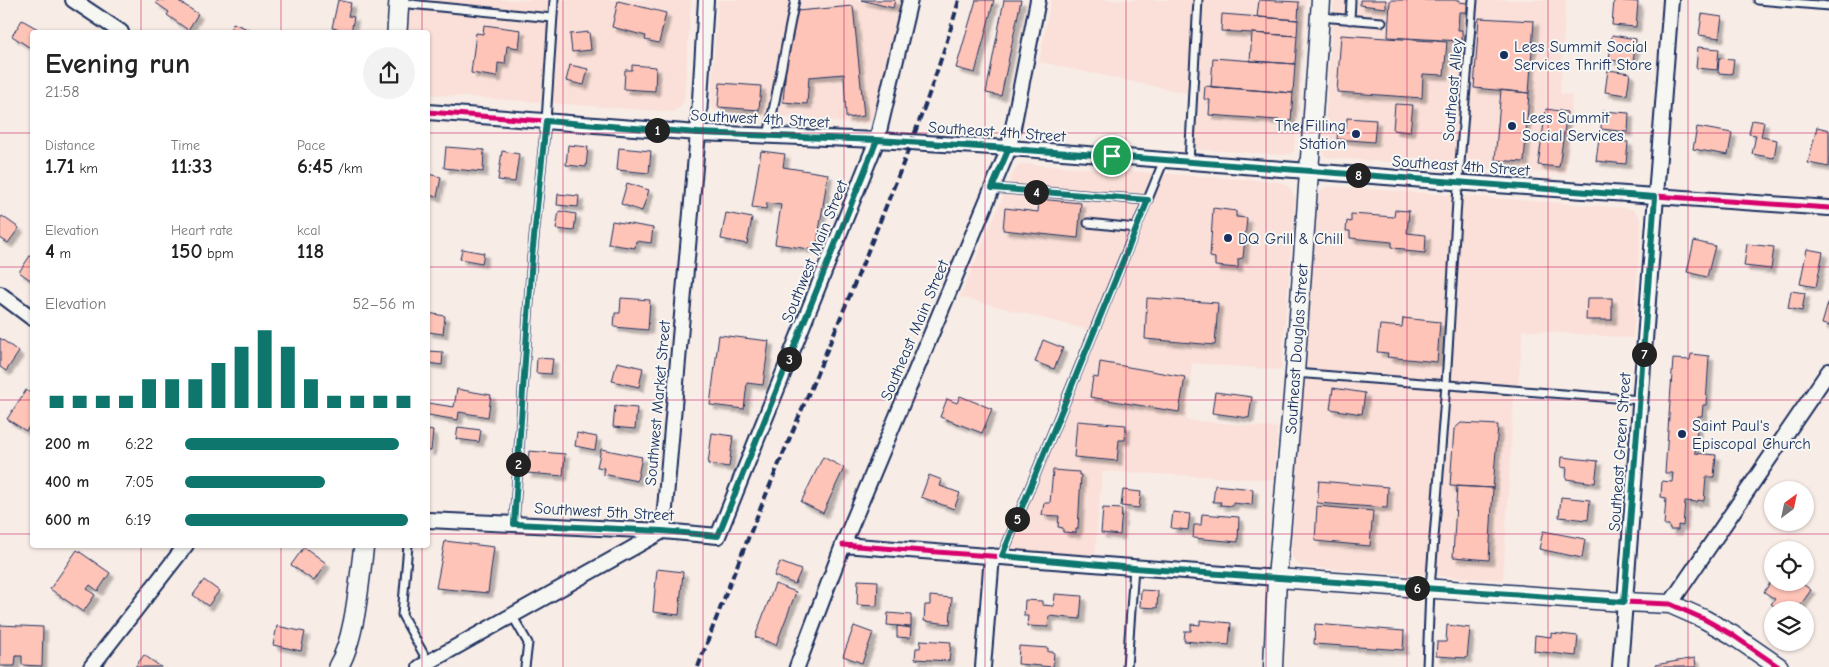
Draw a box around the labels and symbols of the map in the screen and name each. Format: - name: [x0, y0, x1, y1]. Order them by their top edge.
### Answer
- street label: Southeast Alley: [1440, 37, 1467, 142]
- place label: Lees Summit Social Services Thrift Store: [1514, 38, 1652, 74]
- marker: Lees Summit Social Services Thrift Store: [1498, 49, 1510, 61]
- street label: Southwest 4th Street: [690, 106, 830, 132]
- place label: Lees Summit Social Services: [1522, 109, 1624, 145]
- place label: The Filling Station: [1275, 117, 1346, 153]
- pin: 1: [644, 118, 670, 142]
- street label: Southeast 4th Street: [928, 118, 1067, 146]
- marker: Lees Summit Social Services: [1506, 120, 1518, 132]
- marker: The Filling Station: [1350, 128, 1362, 140]
- pin: [1091, 135, 1133, 177]
- street label: Southeast 4th Street: [1392, 152, 1531, 180]
- pin: 8: [1346, 162, 1370, 188]
- street label: Southwest Main Street: [778, 177, 852, 325]
- pin: 4: [1024, 180, 1048, 204]
- place label: DQ Grill & Chill: [1238, 230, 1343, 248]
- marker: DQ Grill & Chill: [1222, 232, 1234, 244]
- street label: Southeast Main Street: [877, 257, 953, 403]
- street label: Southeast Douglas Street: [1282, 263, 1312, 435]
- street label: Southwest Market Street: [642, 319, 674, 487]
- pin: 7: [1632, 342, 1656, 366]
- pin: 3: [776, 346, 802, 372]
- street label: Southeast Green Street: [1605, 372, 1635, 532]
- place label: Saint Paul's Episcopal Church: [1692, 417, 1811, 453]
- marker: Saint Paul's Episcopal Church: [1676, 428, 1688, 440]
- pin: 2: [506, 452, 530, 476]
- north arrow: [1764, 481, 1814, 531]
- street label: Southwest 5th Street: [534, 499, 675, 525]
- pin: 5: [1004, 506, 1030, 532]
- pin: 6: [1404, 576, 1430, 600]

